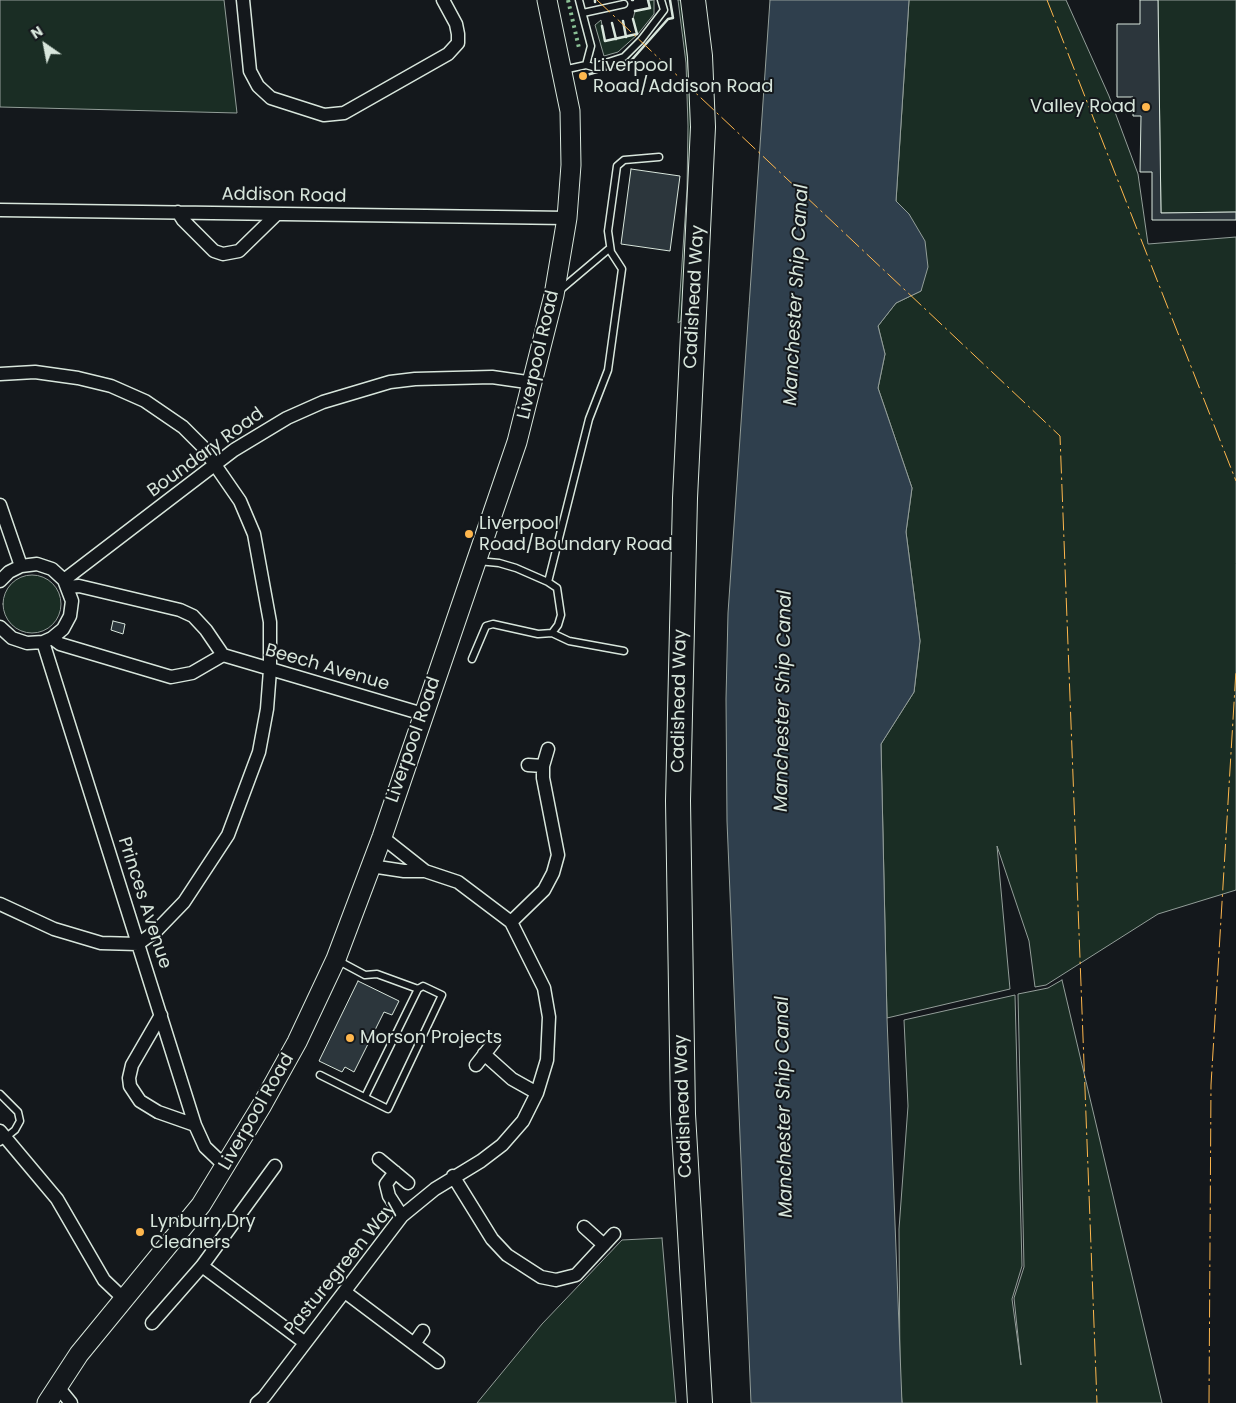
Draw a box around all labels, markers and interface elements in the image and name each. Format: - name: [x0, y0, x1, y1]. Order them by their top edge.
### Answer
- north arrow: [20, 20, 70, 70]
- text: N: [27, 21, 47, 44]
- place label: Liverpool Road/Addison Road: [593, 55, 773, 98]
- marker: Liverpool Road/Addison Road: [577, 70, 589, 82]
- place label: Valley Road: [1030, 96, 1136, 118]
- marker: Valley Road: [1140, 101, 1152, 113]
- street label: Addison Road: [221, 184, 347, 208]
- water label: Manchester Ship Canal: [780, 184, 814, 406]
- street label: Cadishead Way: [680, 225, 710, 369]
- street label: Liverpool Road: [514, 289, 564, 421]
- street label: Boundary Road: [144, 404, 268, 502]
- place label: Liverpool Road/Boundary Road: [479, 513, 673, 556]
- marker: Liverpool Road/Boundary Road: [463, 528, 475, 540]
- water label: Manchester Ship Canal: [771, 590, 797, 812]
- street label: Cadishead Way: [668, 629, 692, 773]
- street label: Beech Avenue: [262, 640, 392, 696]
- street label: Liverpool Road: [382, 674, 446, 806]
- street label: Princes Avenue: [113, 835, 175, 971]
- water label: Manchester Ship Canal: [772, 996, 798, 1218]
- place label: Morson Projects: [360, 1027, 502, 1049]
- marker: Morson Projects: [344, 1032, 356, 1044]
- street label: Cadishead Way: [671, 1034, 697, 1178]
- street label: Liverpool Road: [215, 1050, 299, 1174]
- street label: Pasturegreen Way: [281, 1198, 401, 1340]
- place label: Lynburn Dry Cleaners: [150, 1211, 256, 1254]
- marker: Lynburn Dry Cleaners: [134, 1226, 146, 1238]

